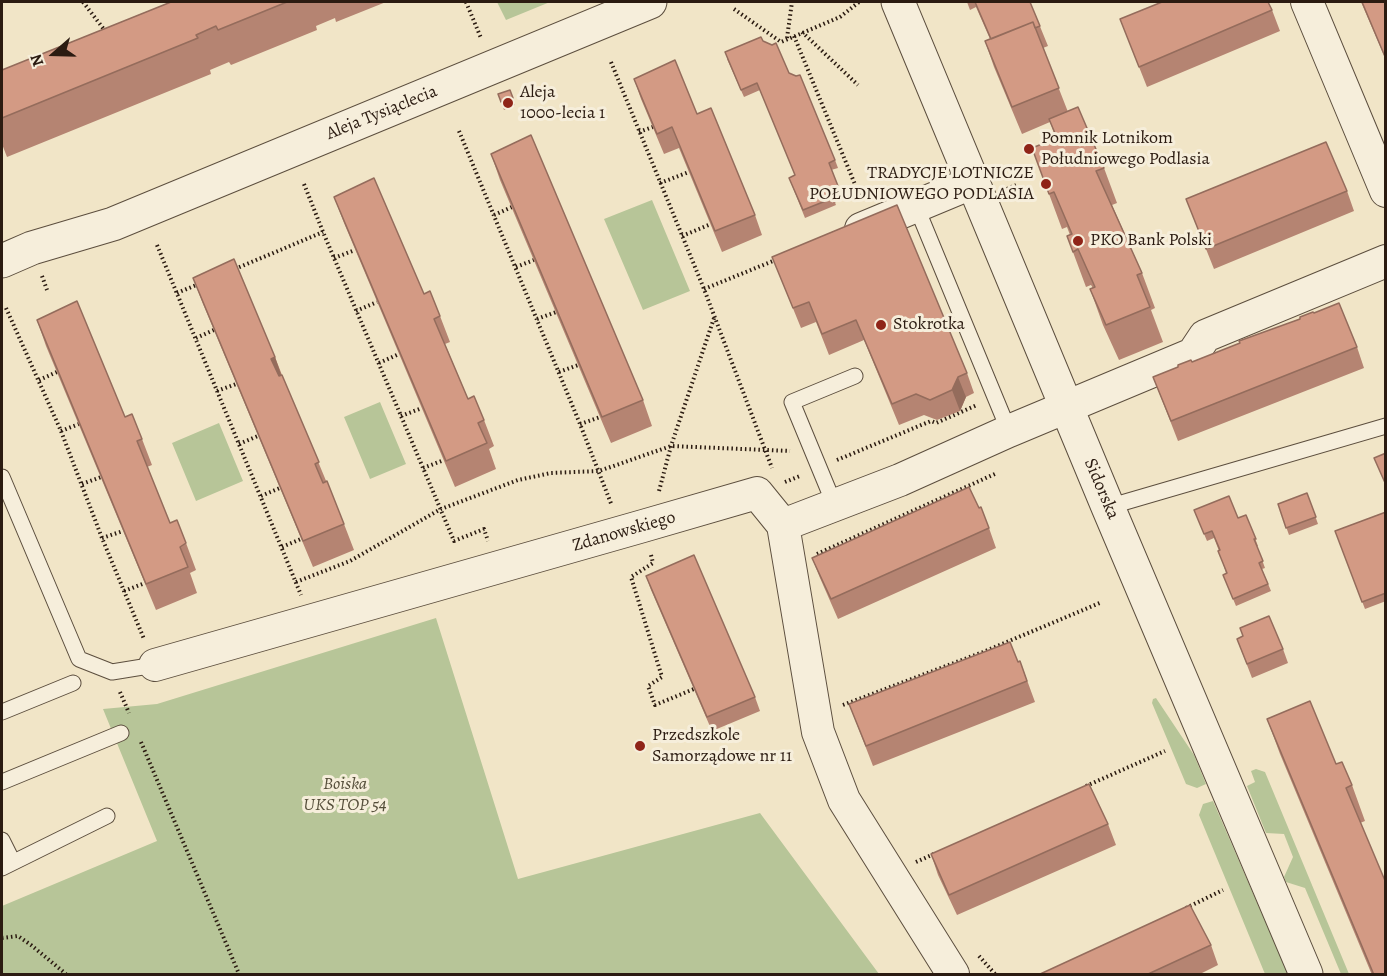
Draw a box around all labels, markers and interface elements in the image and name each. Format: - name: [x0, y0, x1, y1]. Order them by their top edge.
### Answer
- north arrow: [24, 24, 84, 84]
- text: N: [25, 51, 49, 69]
- street label: Aleja Tysiąclecia: [323, 81, 441, 145]
- place label: Aleja 1000-lecia 1: [520, 82, 605, 124]
- marker: Aleja 1000-lecia 1: [501, 96, 515, 110]
- place label: Pomnik Lotnikom Południowego Podlasia: [1041, 128, 1210, 170]
- marker: Pomnik Lotnikom Południowego Podlasia: [1022, 142, 1036, 156]
- place label: TRADYCJE LOTNICZE POŁUDNIOWEGO PODLASIA: [809, 163, 1034, 206]
- marker: TRADYCJE LOTNICZE POŁUDNIOWEGO PODLASIA: [1039, 177, 1053, 191]
- place label: PKO Bank Polski: [1090, 230, 1212, 252]
- marker: PKO Bank Polski: [1071, 234, 1085, 248]
- place label: Stokrotka: [893, 314, 965, 336]
- marker: Stokrotka: [874, 318, 888, 332]
- street label: Sidorska: [1079, 455, 1123, 523]
- street label: Zdanowskiego: [570, 507, 678, 557]
- place label: Przedszkole Samorządowe nr 11: [652, 725, 792, 768]
- marker: Przedszkole Samorządowe nr 11: [633, 739, 647, 753]
- park label: Boiska UKS TOP 54: [303, 774, 387, 816]

